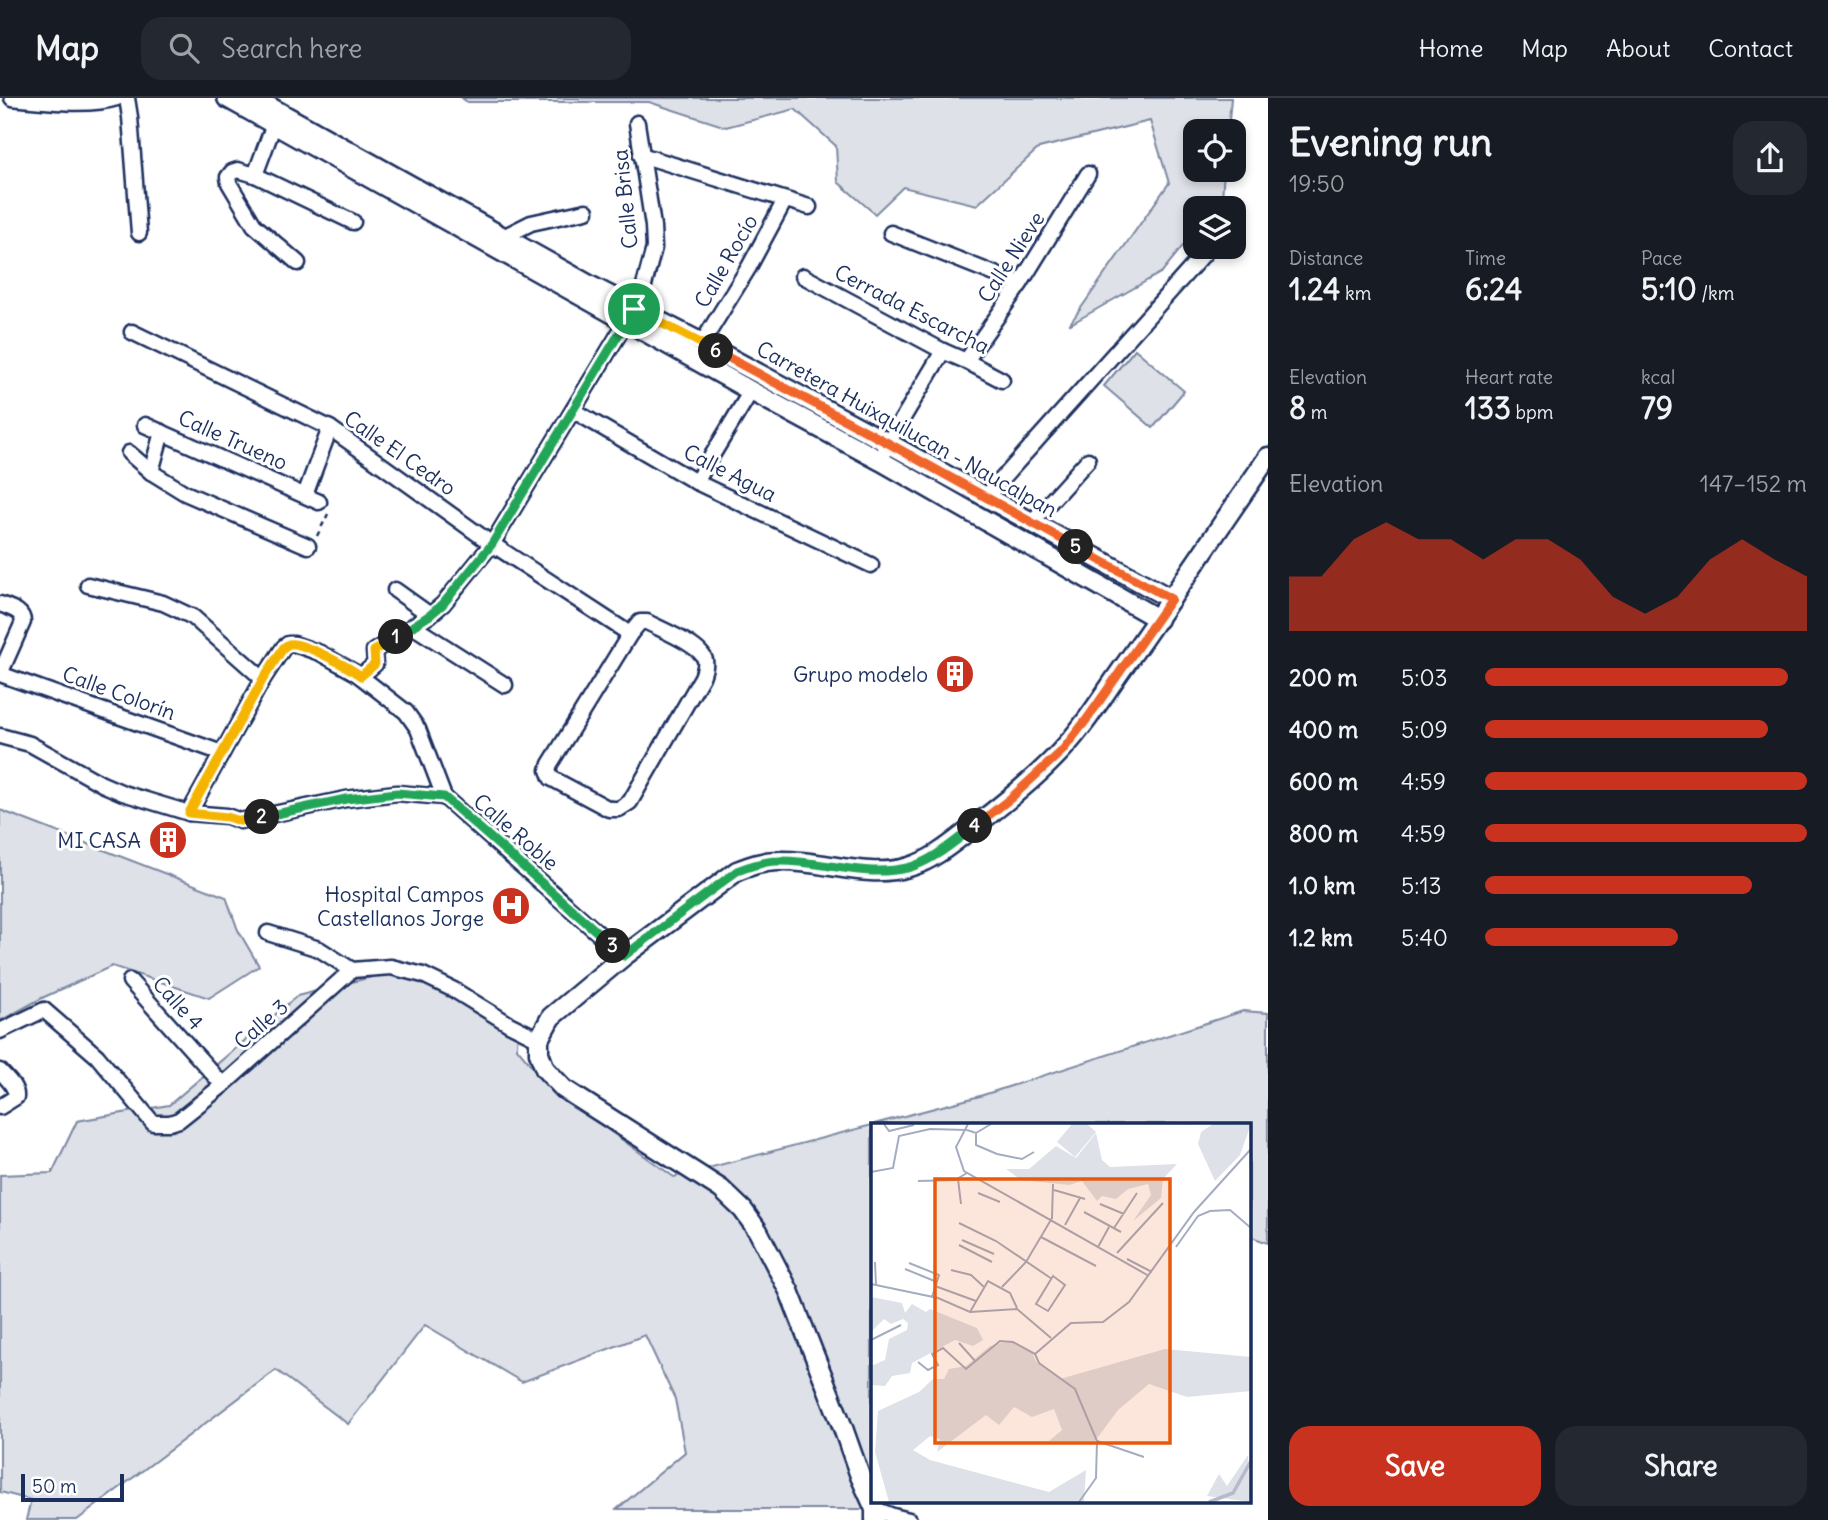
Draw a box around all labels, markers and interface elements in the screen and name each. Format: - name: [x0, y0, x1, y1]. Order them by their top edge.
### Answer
- search box: [141, 17, 631, 80]
- text: Map: [35, 27, 99, 69]
- icon: search: [165, 29, 203, 67]
- text: Search here: [221, 32, 362, 65]
- text: Home: [1419, 33, 1483, 63]
- text: Map: [1521, 33, 1568, 63]
- text: About: [1606, 33, 1670, 63]
- text: Contact: [1708, 33, 1793, 63]
- map controls: [1183, 119, 1246, 259]
- button: locate: [1183, 119, 1246, 182]
- text: Evening run: [1289, 119, 1492, 166]
- button: share: [1733, 121, 1807, 195]
- street label: Calle Brisa: [606, 148, 644, 250]
- text: 19:50: [1289, 169, 1345, 198]
- button: layers: [1183, 196, 1246, 259]
- street label: Calle Nieve: [972, 206, 1050, 308]
- street label: Calle Rocío: [688, 209, 764, 313]
- text: Distance: [1289, 246, 1363, 270]
- text: Time: [1465, 246, 1506, 270]
- text: Pace: [1641, 246, 1682, 270]
- street label: Cerrada Escarcha: [830, 258, 994, 360]
- text: 1.24: [1289, 270, 1340, 308]
- text: 6:24: [1465, 270, 1522, 308]
- text: 5:10: [1641, 270, 1697, 308]
- pin: [604, 279, 664, 339]
- text: km: [1340, 281, 1371, 305]
- text: /km: [1697, 281, 1734, 305]
- icon: arrive: [615, 290, 653, 328]
- pin: 6: [698, 334, 734, 368]
- street label: Carretera Huixquilucan - Naucalpan: [752, 335, 1062, 523]
- text: 6: [710, 338, 721, 362]
- text: Elevation: [1289, 365, 1367, 389]
- text: Heart rate: [1465, 365, 1553, 389]
- text: kcal: [1641, 365, 1675, 389]
- text: 8: [1289, 389, 1306, 427]
- text: 133: [1465, 389, 1511, 427]
- text: 79: [1641, 389, 1673, 427]
- text: m: [1306, 400, 1327, 424]
- text: bpm: [1511, 400, 1554, 424]
- street label: Calle Trueno: [174, 404, 292, 476]
- street label: Calle El Cedro: [339, 405, 461, 501]
- street label: Calle Agua: [679, 438, 781, 508]
- text: Elevation: [1289, 469, 1383, 498]
- text: 147–152 m: [1700, 469, 1807, 498]
- pin: 5: [1058, 530, 1094, 564]
- text: 5: [1070, 534, 1081, 558]
- pin: 1: [378, 620, 414, 654]
- text: 1: [392, 624, 399, 648]
- building icon: Grupo modelo: [934, 653, 976, 695]
- street label: Calle Colorín: [59, 660, 179, 726]
- place label: Grupo modelo: [793, 661, 928, 688]
- text: 200 m: [1289, 663, 1358, 692]
- text: 5:03: [1401, 663, 1448, 692]
- text: 400 m: [1289, 715, 1358, 744]
- text: 5:09: [1401, 715, 1448, 744]
- text: 600 m: [1289, 767, 1358, 796]
- text: 4:59: [1401, 767, 1446, 796]
- street label: Calle Roble: [468, 788, 564, 876]
- pin: 2: [244, 800, 280, 834]
- text: 2: [256, 804, 267, 828]
- pin: 4: [958, 808, 992, 844]
- text: 4: [969, 813, 980, 837]
- building icon: MI CASA: [147, 819, 189, 861]
- text: 800 m: [1289, 819, 1358, 848]
- text: 4:59: [1401, 819, 1446, 848]
- place label: MI CASA: [57, 827, 141, 854]
- text: 1.0 km: [1289, 871, 1355, 900]
- text: 5:13: [1401, 871, 1442, 900]
- place label: Hospital Campos Castellanos Jorge: [317, 881, 484, 932]
- hospital icon: Hospital Campos Castellanos Jorge: [490, 885, 532, 927]
- text: 1.2 km: [1289, 923, 1353, 952]
- text: 5:40: [1401, 923, 1448, 952]
- pin: 3: [596, 928, 630, 964]
- text: 3: [607, 933, 618, 957]
- street label: Calle 4: [147, 970, 209, 1036]
- street label: Calle 3: [228, 993, 294, 1055]
- inset map: [871, 1123, 1251, 1502]
- button: Save: [1289, 1426, 1541, 1506]
- button: Share: [1555, 1426, 1807, 1506]
- scale bar: [21, 1471, 124, 1503]
- text: 50 m: [32, 1474, 77, 1498]

